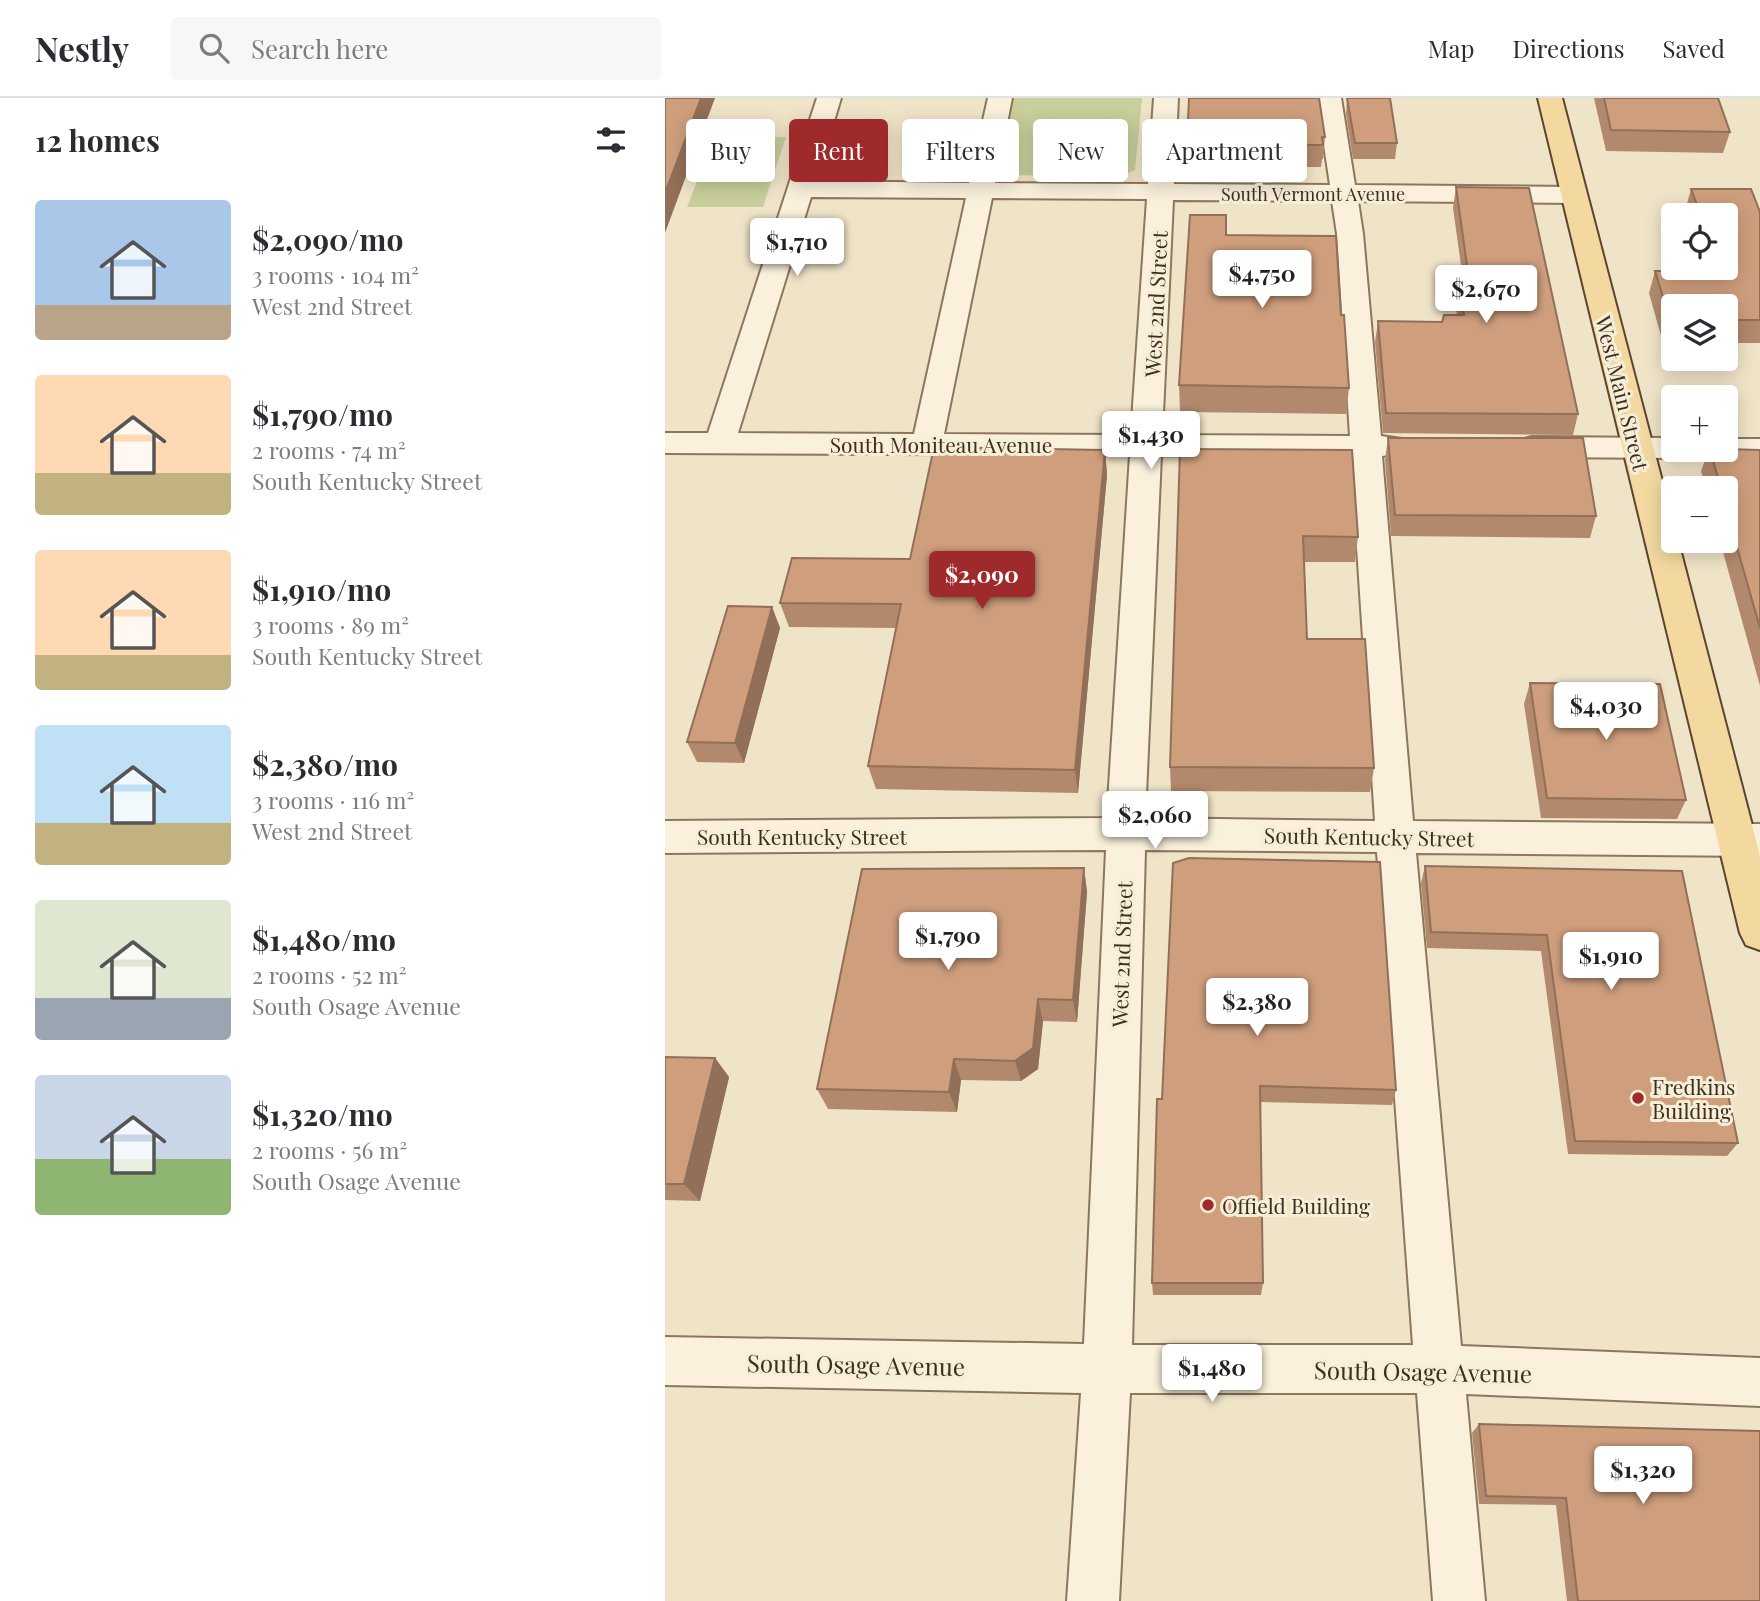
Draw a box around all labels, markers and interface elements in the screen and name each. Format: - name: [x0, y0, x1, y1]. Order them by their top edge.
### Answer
- search box: [171, 17, 661, 80]
- text: Nestly: [35, 26, 129, 70]
- icon: search: [195, 29, 233, 67]
- text: Search here: [251, 31, 389, 66]
- text: Map: [1428, 32, 1474, 64]
- text: Directions: [1512, 32, 1625, 64]
- text: Saved: [1663, 32, 1725, 64]
- chip: Buy: [686, 119, 775, 182]
- chip: Rent: [789, 119, 888, 182]
- chip: Filters: [902, 119, 1019, 182]
- chip: New: [1033, 119, 1128, 182]
- chip: Apartment: [1142, 119, 1307, 182]
- text: 12 homes: [35, 120, 160, 160]
- icon: filters: [592, 121, 630, 159]
- street label: South Vermont Avenue: [1221, 182, 1405, 206]
- map controls: [1661, 203, 1738, 553]
- button: locate: [1661, 203, 1738, 280]
- pin: $1,710: [740, 218, 854, 278]
- text: $2,090/mo: [252, 219, 403, 259]
- text: $1,710: [766, 225, 828, 256]
- icon: home: [91, 228, 175, 312]
- street label: West 2nd Street: [1137, 230, 1173, 379]
- pin: $4,750: [1205, 250, 1319, 310]
- text: $4,750: [1229, 257, 1295, 288]
- text: 3 rooms · 104 m²: [252, 259, 419, 290]
- pin: $2,670: [1429, 266, 1543, 325]
- text: $2,670: [1451, 272, 1521, 303]
- text: West 2nd Street: [252, 290, 412, 321]
- button: layers: [1661, 294, 1738, 371]
- street label: West Main Street: [1590, 312, 1656, 474]
- button: +: [1661, 385, 1738, 462]
- text: $1,790/mo: [252, 394, 393, 434]
- icon: home: [91, 403, 175, 487]
- pin: $1,430: [1094, 412, 1208, 471]
- text: $1,430: [1118, 418, 1184, 449]
- street label: South Moniteau Avenue: [830, 430, 1052, 458]
- text: 2 rooms · 74 m²: [252, 434, 406, 465]
- text: South Kentucky Street: [252, 465, 482, 496]
- button: −: [1661, 476, 1738, 553]
- pin: $2,090: [925, 552, 1039, 611]
- text: $2,090: [945, 558, 1019, 589]
- text: $1,910/mo: [252, 569, 391, 609]
- icon: home: [91, 578, 175, 662]
- text: 3 rooms · 89 m²: [252, 609, 409, 640]
- text: South Kentucky Street: [252, 640, 482, 671]
- pin: $4,030: [1549, 682, 1663, 742]
- text: $4,030: [1570, 689, 1642, 720]
- text: $2,380/mo: [252, 744, 398, 784]
- icon: home: [91, 753, 175, 837]
- text: 3 rooms · 116 m²: [252, 784, 414, 815]
- pin: $2,060: [1098, 792, 1212, 851]
- text: $2,060: [1118, 798, 1192, 829]
- text: West 2nd Street: [252, 815, 412, 846]
- street label: South Kentucky Street: [1264, 820, 1475, 852]
- street label: South Kentucky Street: [697, 822, 908, 850]
- street label: West 2nd Street: [1104, 880, 1138, 1029]
- pin: $1,790: [891, 912, 1005, 972]
- text: $1,480/mo: [252, 919, 396, 959]
- text: $1,790: [915, 919, 981, 950]
- icon: home: [91, 928, 175, 1012]
- pin: $1,910: [1554, 932, 1668, 992]
- text: $1,910: [1579, 939, 1643, 970]
- text: 2 rooms · 52 m²: [252, 959, 406, 990]
- pin: $2,380: [1200, 978, 1314, 1038]
- text: $2,380: [1222, 985, 1292, 1016]
- text: South Osage Avenue: [252, 990, 461, 1021]
- place label: Fredkins Building: [1652, 1072, 1735, 1124]
- marker: Fredkins Building: [1630, 1090, 1646, 1106]
- text: $1,320/mo: [252, 1094, 393, 1134]
- icon: home: [91, 1103, 175, 1187]
- text: 2 rooms · 56 m²: [252, 1134, 407, 1165]
- text: South Osage Avenue: [252, 1165, 461, 1196]
- place label: Offield Building: [1222, 1191, 1370, 1219]
- marker: Offield Building: [1200, 1197, 1216, 1213]
- pin: $1,480: [1155, 1344, 1269, 1404]
- street label: South Osage Avenue: [747, 1346, 965, 1382]
- text: $1,480: [1178, 1351, 1246, 1382]
- street label: South Osage Avenue: [1314, 1353, 1532, 1389]
- pin: $1,320: [1586, 1446, 1700, 1506]
- text: $1,320: [1610, 1453, 1676, 1484]

